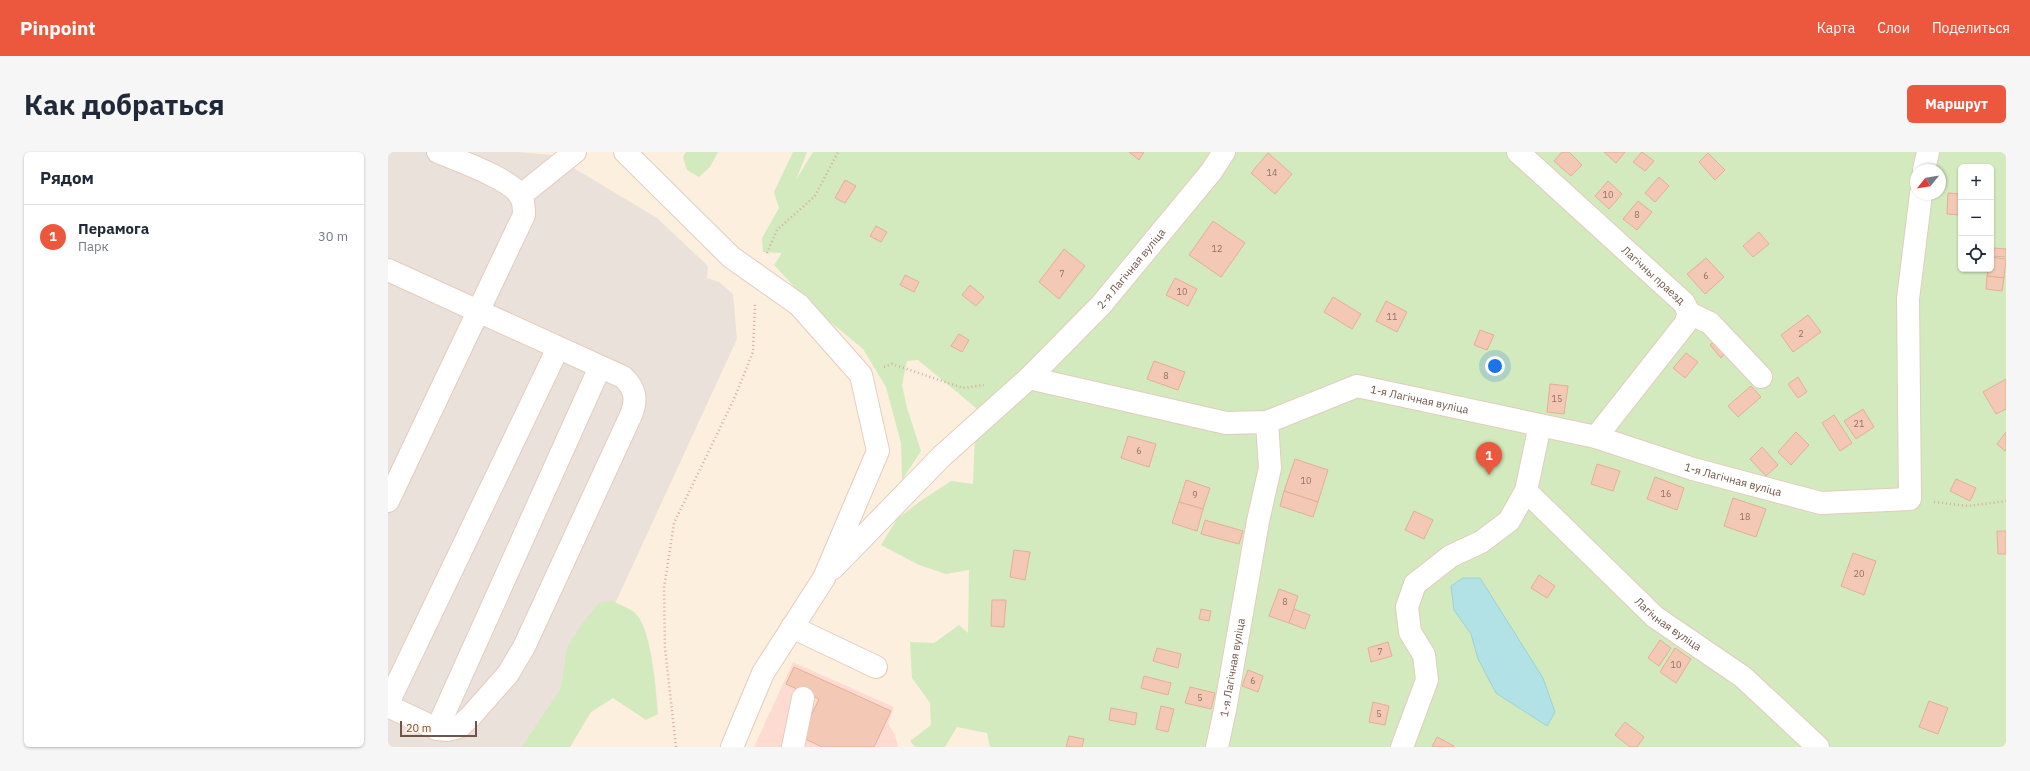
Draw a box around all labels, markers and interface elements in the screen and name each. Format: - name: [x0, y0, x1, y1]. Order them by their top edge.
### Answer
- text: Pinpoint: [20, 16, 96, 40]
- text: Карта: [1817, 19, 1855, 37]
- text: Слои: [1877, 19, 1910, 37]
- text: Поделиться: [1932, 19, 2010, 37]
- button: Маршрут: [1907, 85, 2006, 123]
- text: Как добраться: [24, 86, 225, 123]
- north arrow: [1910, 164, 1946, 200]
- map controls: [1958, 164, 1994, 272]
- button: +: [1958, 164, 1994, 200]
- text: Рядом: [40, 167, 94, 189]
- house number: 14: [1267, 167, 1277, 178]
- house number: 10: [1603, 189, 1613, 200]
- button: −: [1958, 200, 1994, 236]
- house number: 8: [1634, 209, 1640, 220]
- text: Перамога: [78, 219, 149, 238]
- street label: 2-я Лагічная вуліца: [1094, 225, 1169, 312]
- text: 1: [49, 228, 57, 245]
- text: 30 m: [318, 228, 348, 245]
- button: locate: [1958, 236, 1994, 272]
- text: Парк: [78, 238, 109, 255]
- house number: 12: [1212, 243, 1222, 254]
- street label: Лагічны праезд: [1619, 243, 1688, 308]
- house number: 7: [1059, 268, 1065, 279]
- house number: 6: [1703, 270, 1709, 281]
- house number: 10: [1177, 286, 1187, 297]
- house number: 11: [1387, 311, 1397, 322]
- house number: 2: [1798, 328, 1804, 339]
- your location: [1485, 356, 1505, 376]
- house number: 8: [1163, 370, 1169, 381]
- street label: 1-я Лагічная вуліца: [1369, 382, 1470, 417]
- house number: 15: [1552, 393, 1562, 404]
- house number: 21: [1854, 418, 1864, 429]
- pin: 1: [1476, 442, 1502, 475]
- house number: 6: [1136, 445, 1142, 456]
- street label: 1-я Лагічная вуліца: [1683, 460, 1783, 499]
- house number: 10: [1301, 475, 1311, 486]
- house number: 16: [1661, 488, 1671, 499]
- house number: 9: [1192, 489, 1198, 500]
- house number: 18: [1740, 511, 1750, 522]
- house number: 20: [1854, 568, 1864, 579]
- street label: Лагічная вуліца: [1632, 594, 1704, 654]
- house number: 8: [1282, 596, 1288, 607]
- street label: 1-я Лагічная вуліца: [1217, 617, 1248, 718]
- house number: 7: [1377, 646, 1383, 657]
- house number: 10: [1671, 659, 1681, 670]
- house number: 6: [1250, 675, 1256, 686]
- house number: 5: [1197, 692, 1203, 703]
- house number: 5: [1376, 708, 1382, 719]
- scale bar: [400, 719, 477, 738]
- text: 20 m: [406, 721, 431, 735]

